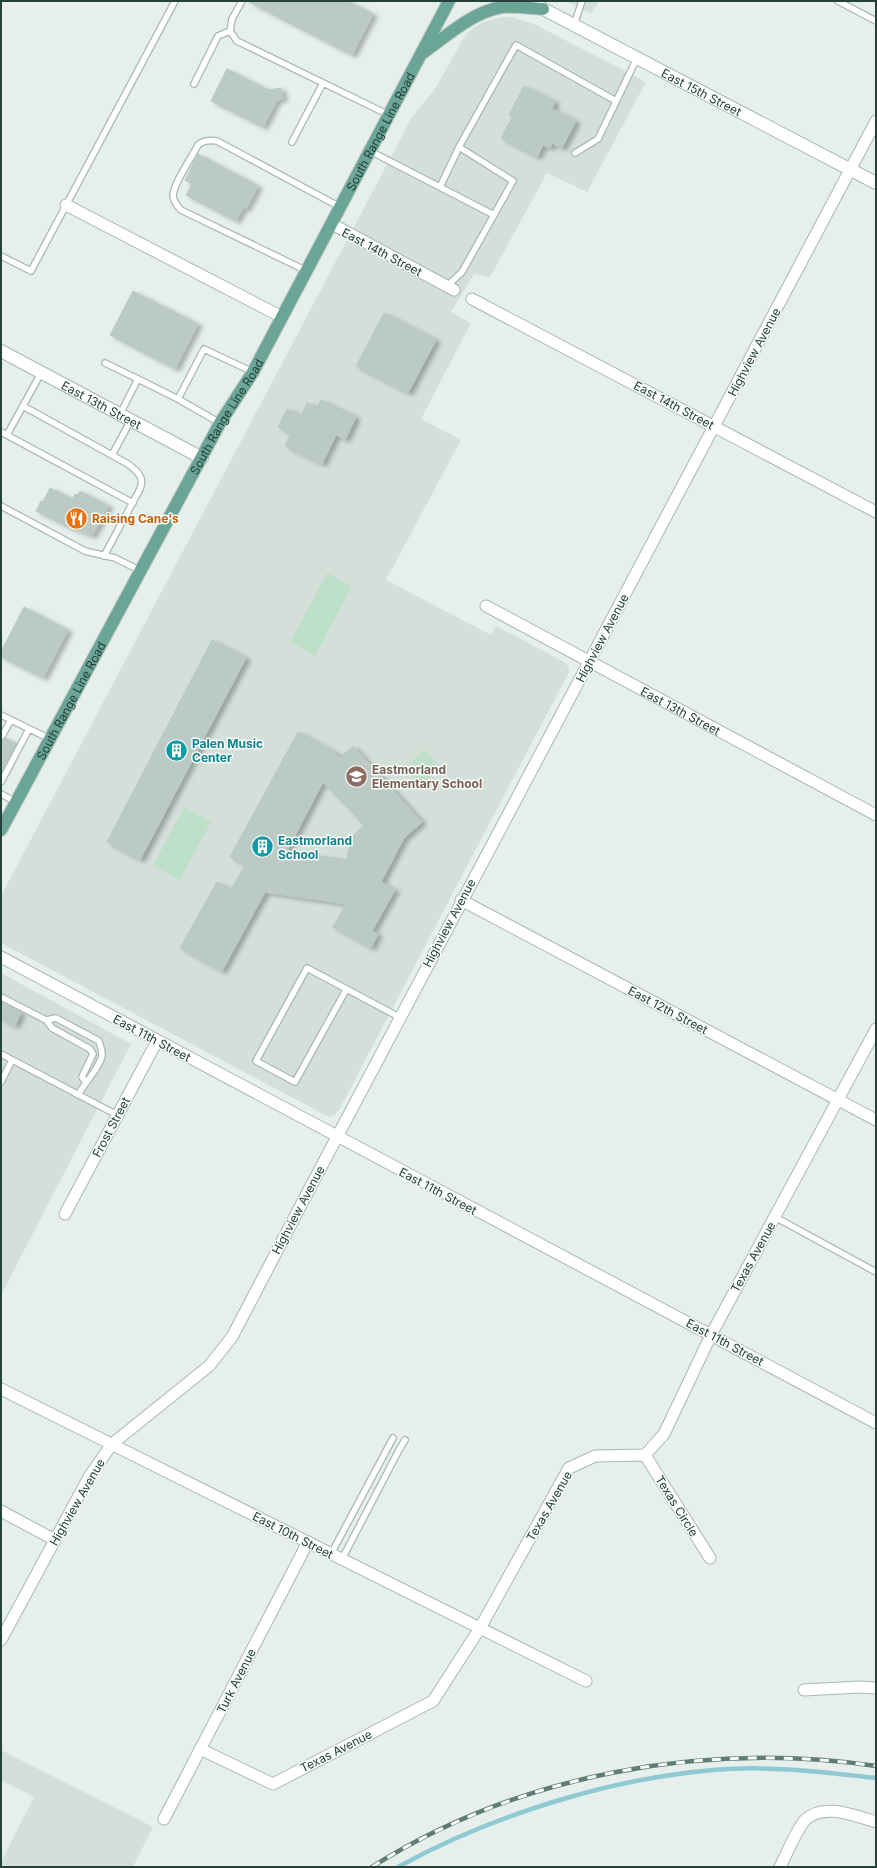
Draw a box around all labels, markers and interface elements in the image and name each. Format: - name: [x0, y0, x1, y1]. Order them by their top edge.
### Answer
- street label: East 15th Street: [659, 65, 744, 119]
- street label: South Range Line Road: [343, 70, 418, 193]
- street label: East 14th Street: [339, 225, 425, 279]
- street label: Highview Avenue: [724, 305, 784, 399]
- street label: South Range Line Road: [186, 356, 266, 477]
- street label: East 13th Street: [59, 377, 144, 432]
- street label: East 14th Street: [631, 378, 717, 432]
- restaurant icon: Raising Cane's: [63, 505, 89, 531]
- place label: Raising Cane's: [92, 511, 179, 526]
- street label: Highview Avenue: [572, 591, 632, 685]
- street label: South Range Line Road: [33, 639, 108, 762]
- street label: East 13th Street: [638, 683, 723, 738]
- place label: Palen Music Center: [192, 736, 263, 765]
- building icon: Palen Music Center: [163, 737, 189, 763]
- place label: Eastmorland Elementary School: [372, 762, 482, 791]
- school or university icon: Eastmorland Elementary School: [343, 763, 369, 789]
- place label: Eastmorland School: [278, 833, 352, 862]
- building icon: Eastmorland School: [250, 834, 276, 860]
- street label: Highview Avenue: [419, 876, 479, 970]
- street label: East 12th Street: [626, 983, 710, 1037]
- street label: East 11th Street: [111, 1011, 193, 1065]
- street label: Frost Street: [89, 1094, 133, 1160]
- street label: Highview Avenue: [268, 1163, 328, 1257]
- street label: East 11th Street: [397, 1164, 479, 1218]
- street label: Texas Avenue: [727, 1219, 779, 1295]
- street label: East 11th Street: [684, 1315, 766, 1369]
- street label: Highview Avenue: [46, 1456, 108, 1548]
- street label: Texas Avenue: [523, 1468, 575, 1544]
- street label: Texas Circle: [652, 1473, 702, 1539]
- street label: East 10th Street: [250, 1508, 336, 1562]
- street label: Turk Avenue: [213, 1646, 259, 1716]
- street label: Texas Avenue: [298, 1726, 374, 1776]

